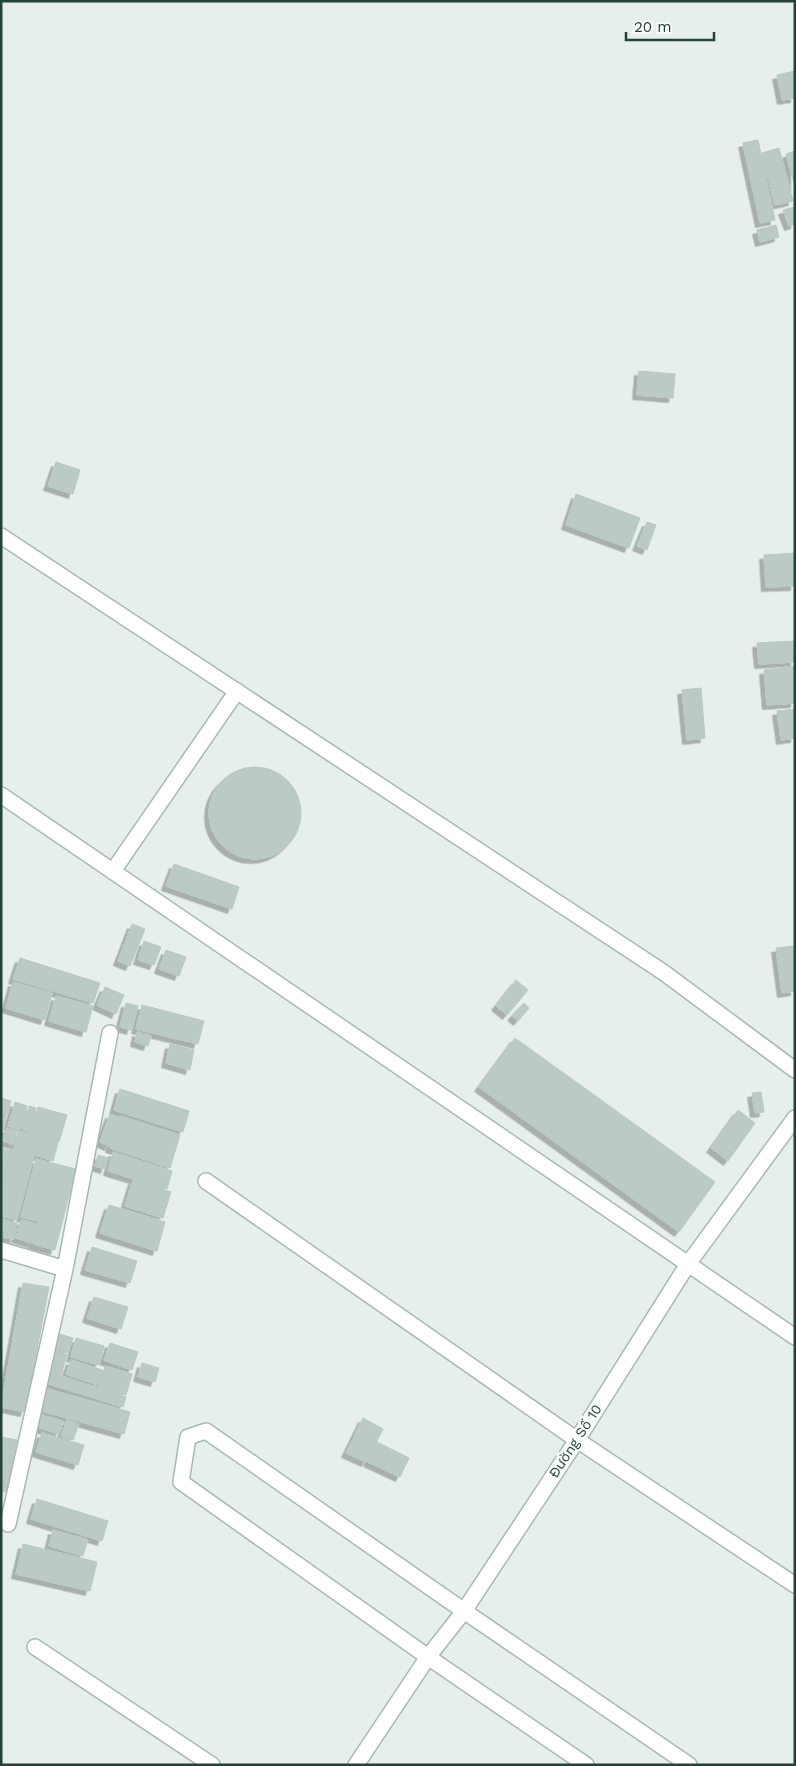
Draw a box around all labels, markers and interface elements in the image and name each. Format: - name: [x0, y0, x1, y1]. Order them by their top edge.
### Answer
- scale bar: [626, 10, 714, 42]
- text: 20 m: [634, 18, 672, 36]
- street label: Đường Số 10: [545, 1401, 605, 1481]

